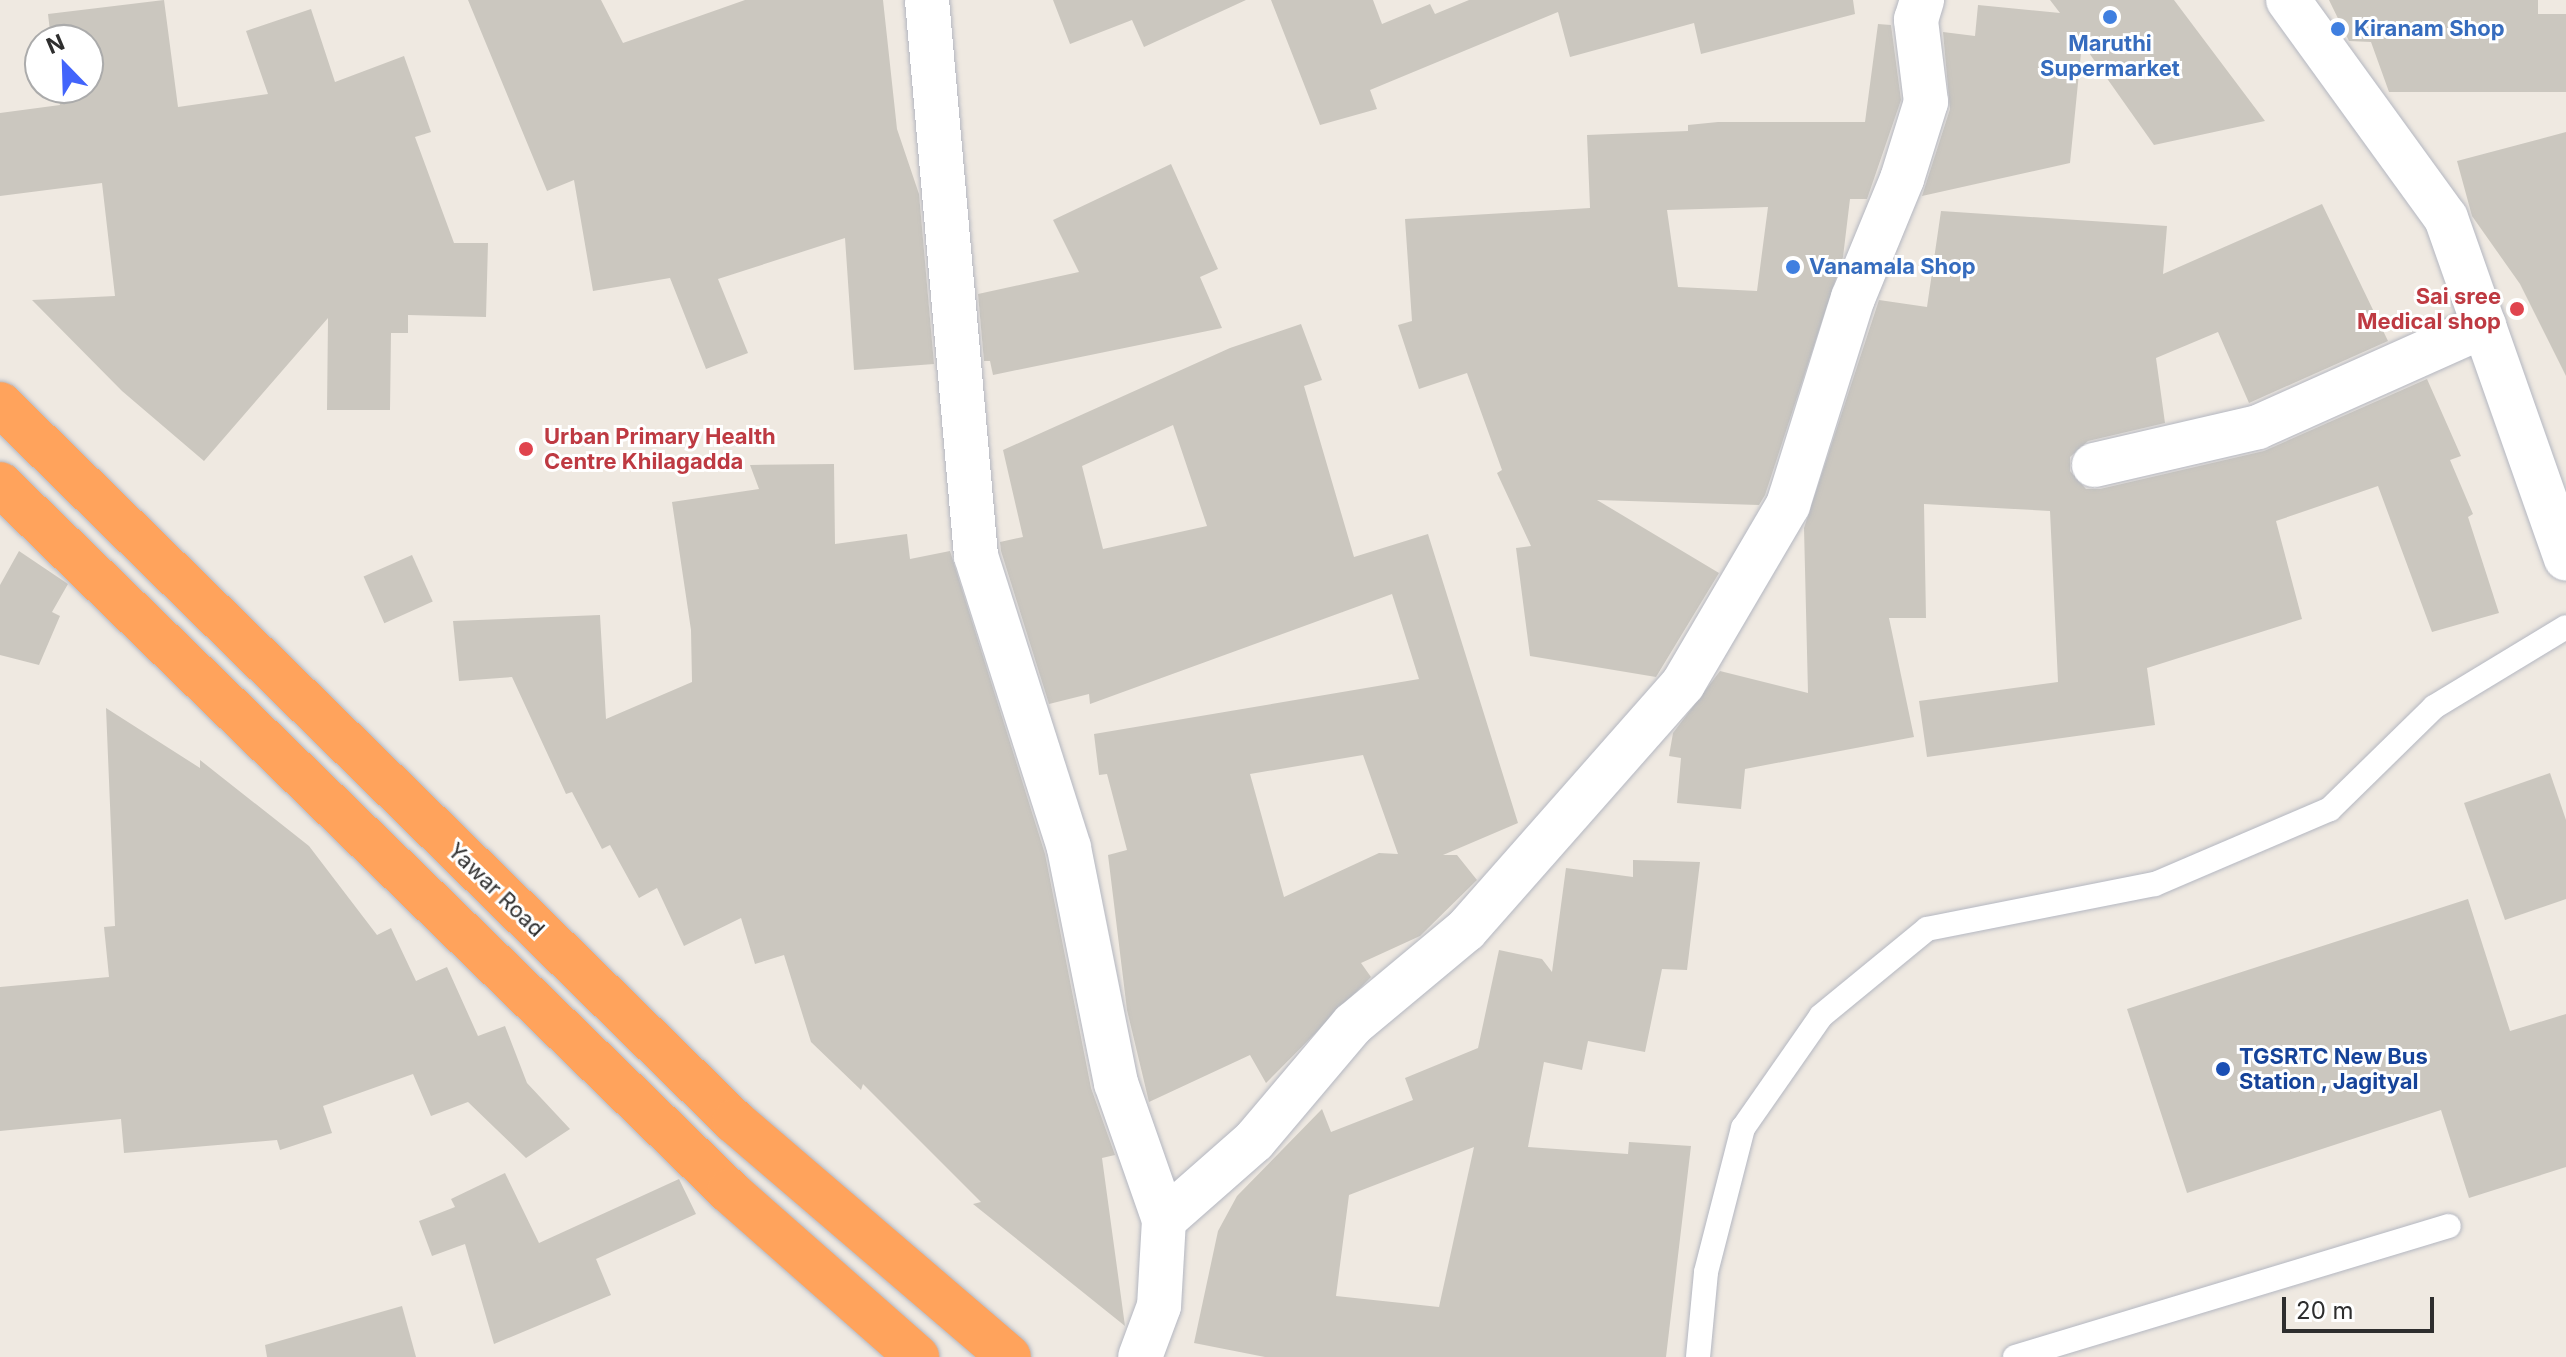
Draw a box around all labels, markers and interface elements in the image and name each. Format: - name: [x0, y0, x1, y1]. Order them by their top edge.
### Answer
- marker: Maruthi Supermarket: [2101, 8, 2119, 26]
- place label: Kiranam Shop: [2354, 16, 2505, 42]
- marker: Kiranam Shop: [2329, 20, 2347, 38]
- north arrow: [24, 24, 104, 104]
- text: N: [43, 29, 68, 59]
- place label: Maruthi Supermarket: [2040, 30, 2180, 82]
- place label: Vanamala Shop: [1809, 254, 1976, 280]
- marker: Vanamala Shop: [1784, 258, 1802, 276]
- place label: Sai sree Medical shop: [2357, 283, 2501, 334]
- marker: Sai sree Medical shop: [2508, 300, 2526, 318]
- place label: Urban Primary Health Centre Khilagadda: [544, 423, 776, 474]
- marker: Urban Primary Health Centre Khilagadda: [515, 438, 537, 460]
- street label: Yawar Road: [442, 838, 550, 942]
- place label: TGSRTC New Bus Station , Jagityal: [2239, 1043, 2428, 1094]
- marker: TGSRTC New Bus Station , Jagityal: [2214, 1060, 2232, 1078]
- scale bar: [2286, 1281, 2438, 1331]
- text: 20 m: [2296, 1296, 2354, 1325]

